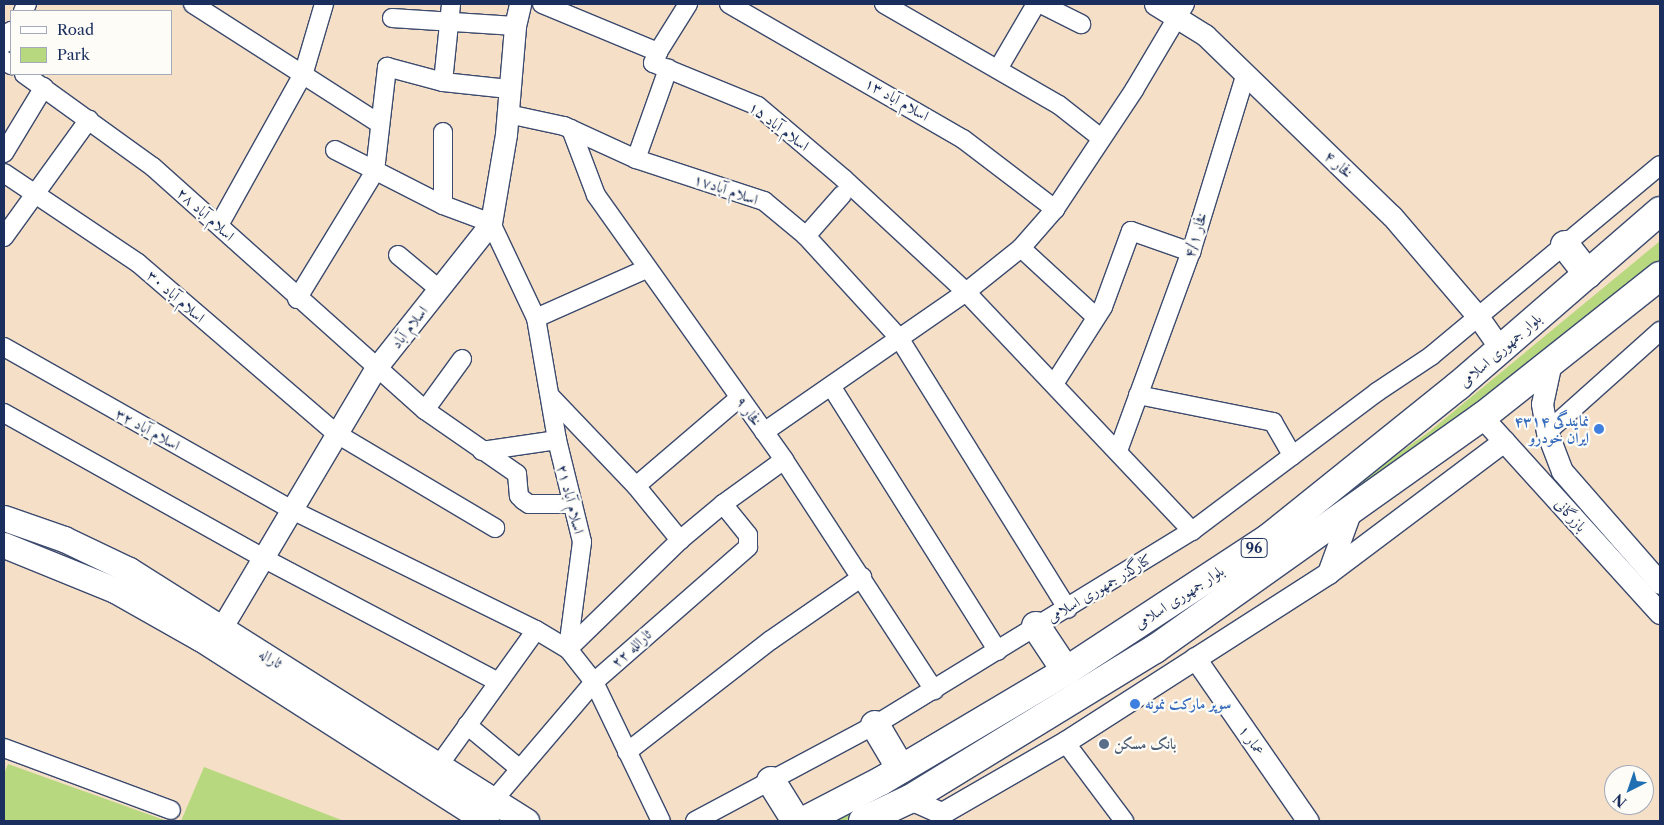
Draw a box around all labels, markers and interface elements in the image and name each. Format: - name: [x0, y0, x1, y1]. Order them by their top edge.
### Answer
- legend: [10, 10, 172, 75]
- text: Road: [57, 20, 94, 39]
- text: Park: [57, 45, 90, 64]
- street label: اسلام آباد ۱۳: [862, 74, 932, 124]
- street label: اسلام آباد ۱۵: [745, 98, 813, 154]
- street label: فخار ۴: [1321, 146, 1357, 182]
- street label: اسلام آباد۱۷: [692, 170, 760, 208]
- street label: اسلام آباد ۲۸: [174, 184, 238, 244]
- street label: فخار ۴/۱: [1179, 210, 1211, 260]
- street label: اسلام آباد ۳۰: [143, 266, 209, 326]
- street label: اسلام آباد: [387, 302, 431, 352]
- street label: بلوار جمهوری اسلامی: [1455, 309, 1545, 391]
- street label: فخار ۹: [732, 393, 766, 429]
- street label: اسلام آباد ۳۲: [113, 404, 183, 454]
- place label: نمایندگی ۴۳۱۴ ایران خودرو: [1514, 411, 1589, 446]
- marker: نمایندگی ۴۳۱۴ ایران خودرو: [1593, 423, 1605, 435]
- street label: اسلام آباد ۲۱: [554, 462, 588, 536]
- street label: بازرگانی: [1551, 495, 1591, 535]
- road number: 96: [1240, 536, 1268, 560]
- street label: کنارگذر جمهوری اسلامی: [1044, 550, 1154, 626]
- street label: بلوار جمهوری اسلامی: [1131, 561, 1227, 633]
- street label: ثارالله ۲۲: [607, 625, 655, 671]
- street label: ثاراله: [256, 644, 286, 672]
- place label: سوپر مارکت نمونه: [1145, 695, 1231, 713]
- marker: سوپر مارکت نمونه: [1129, 698, 1141, 710]
- street label: عمار ۱: [1235, 721, 1269, 759]
- place label: بانک مسکن: [1114, 735, 1176, 753]
- marker: بانک مسکن: [1098, 738, 1110, 750]
- north arrow: [1604, 765, 1654, 815]
- text: N: [1609, 790, 1630, 811]

